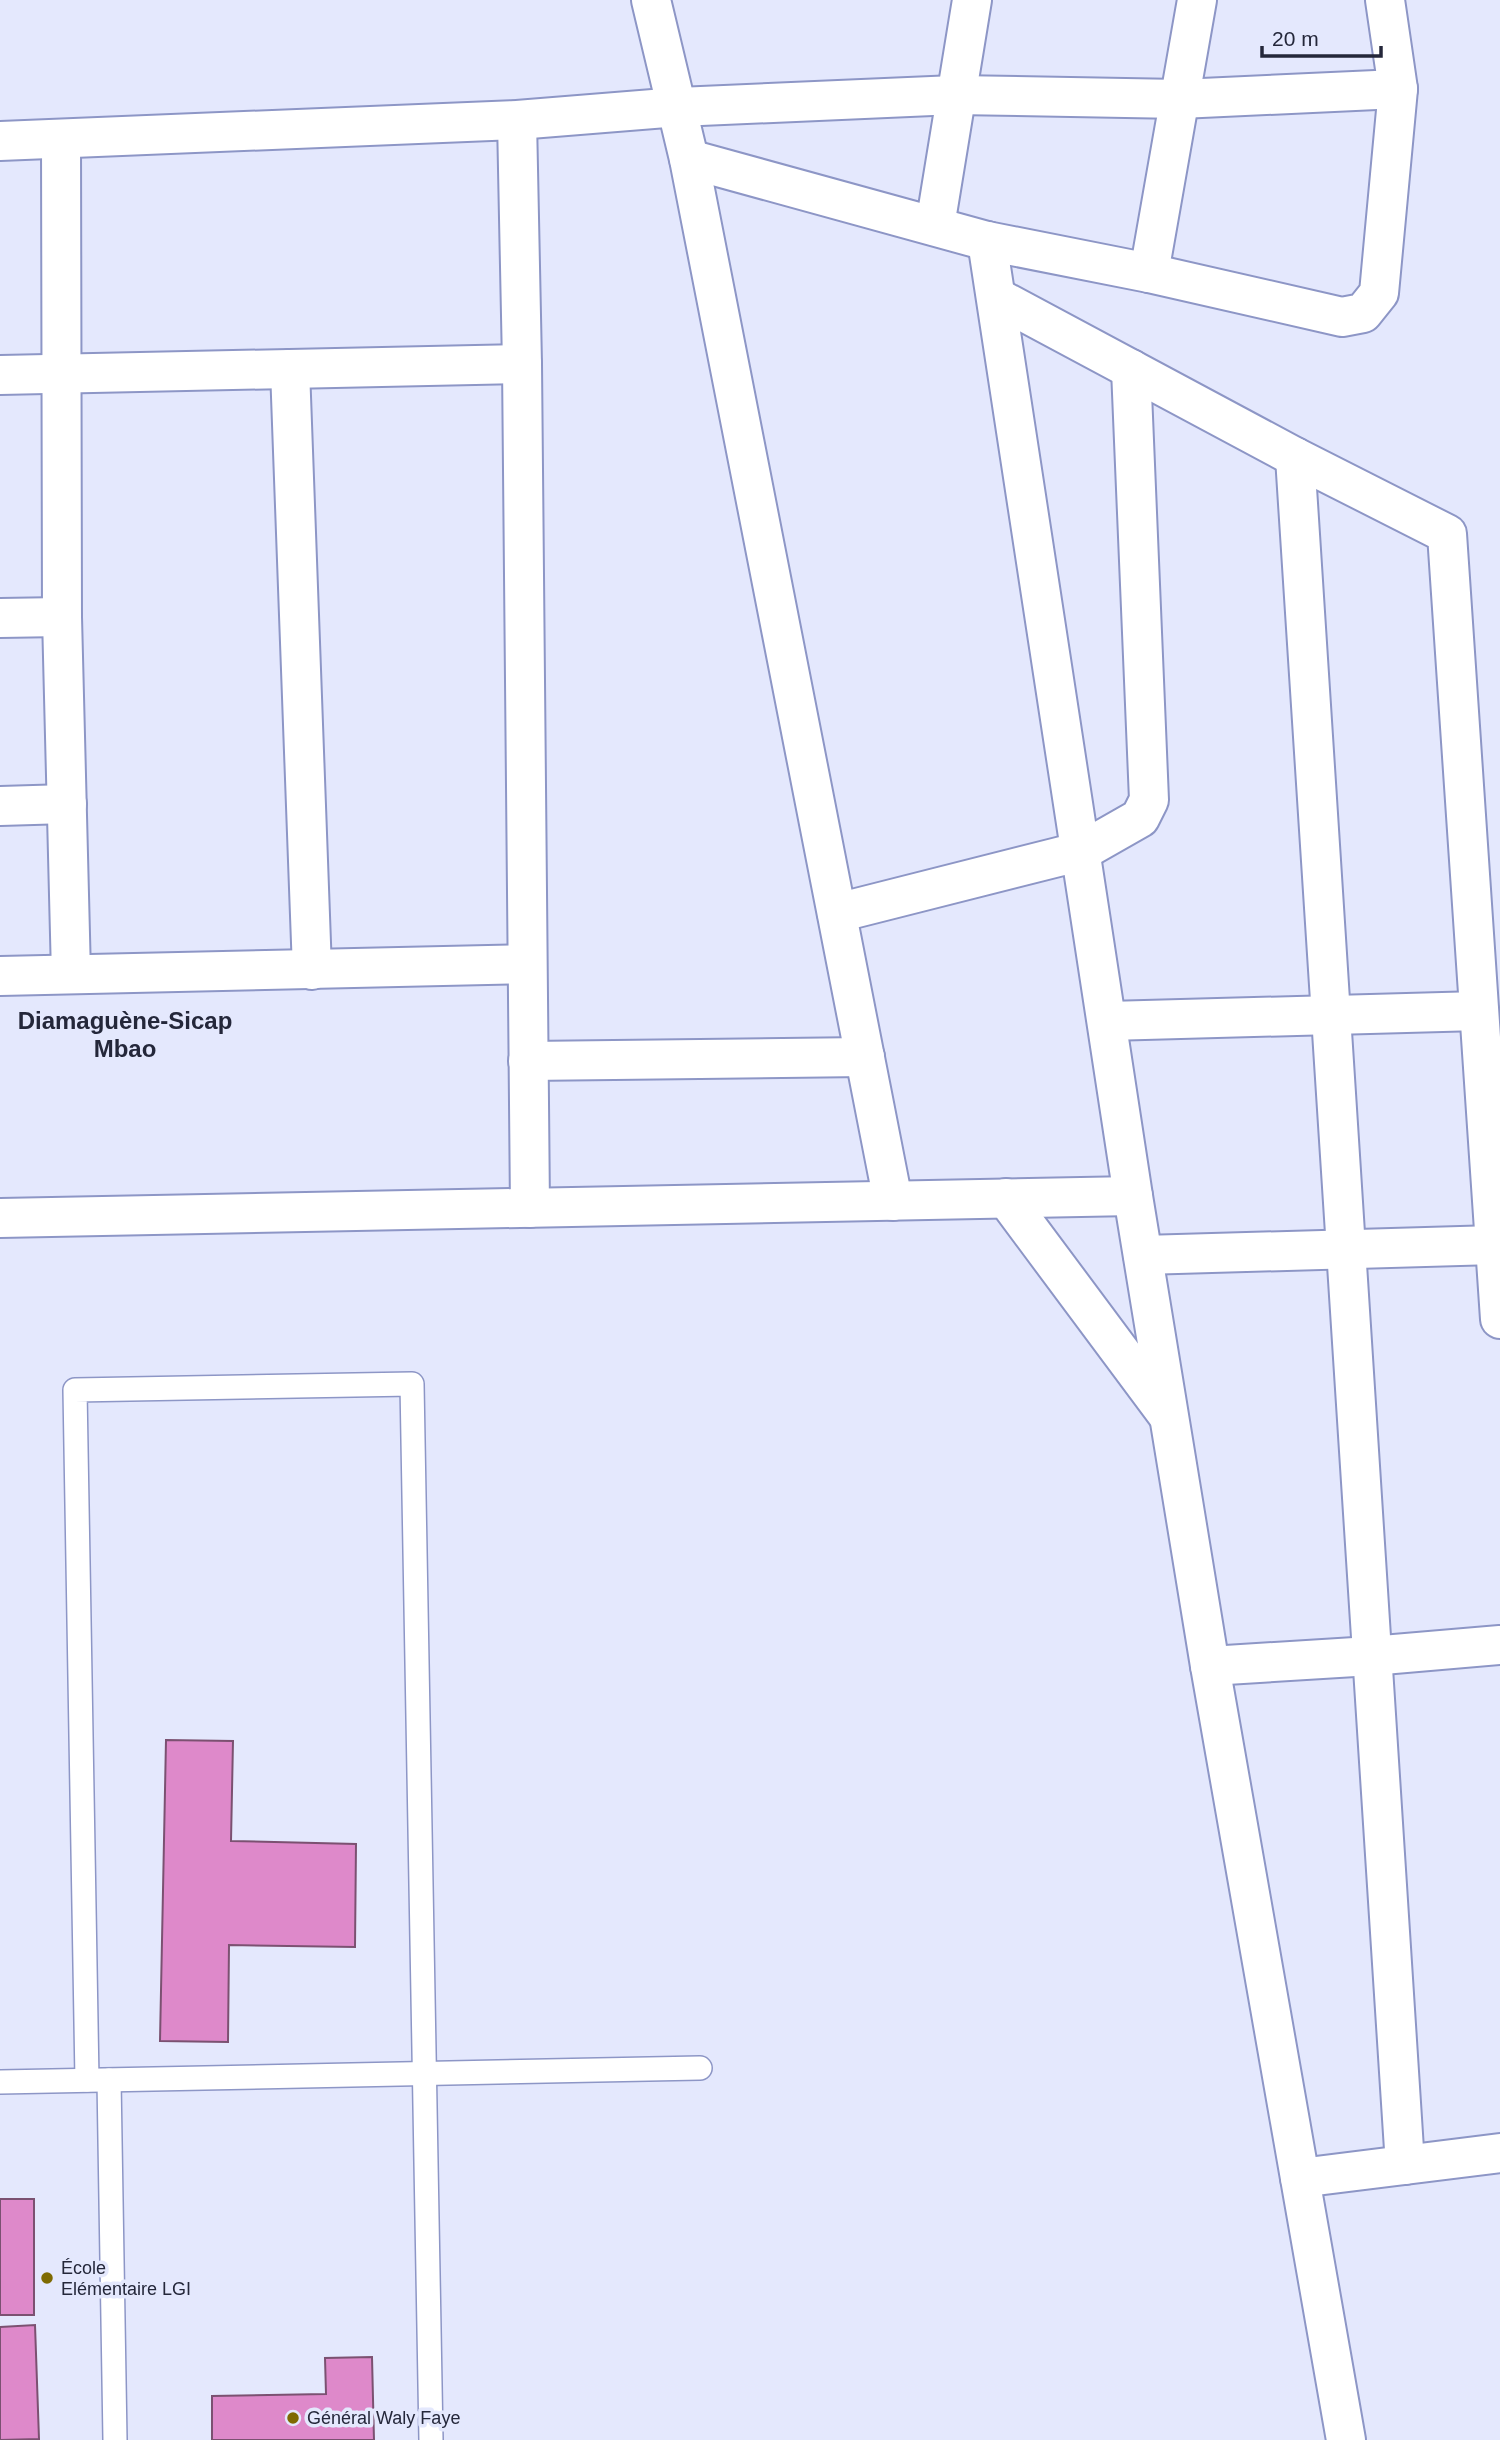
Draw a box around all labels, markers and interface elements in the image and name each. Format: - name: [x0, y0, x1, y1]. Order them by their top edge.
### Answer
- scale bar: [1262, 14, 1381, 58]
- text: 20 m: [1272, 27, 1319, 50]
- district label: Diamaguène-Sicap Mbao: [18, 1007, 232, 1062]
- place label: École Elémentaire LGI: [61, 2258, 191, 2299]
- marker: École Elémentaire LGI: [39, 2270, 55, 2286]
- place label: Général Waly Faye: [307, 2408, 460, 2428]
- marker: Général Waly Faye: [285, 2410, 301, 2426]

